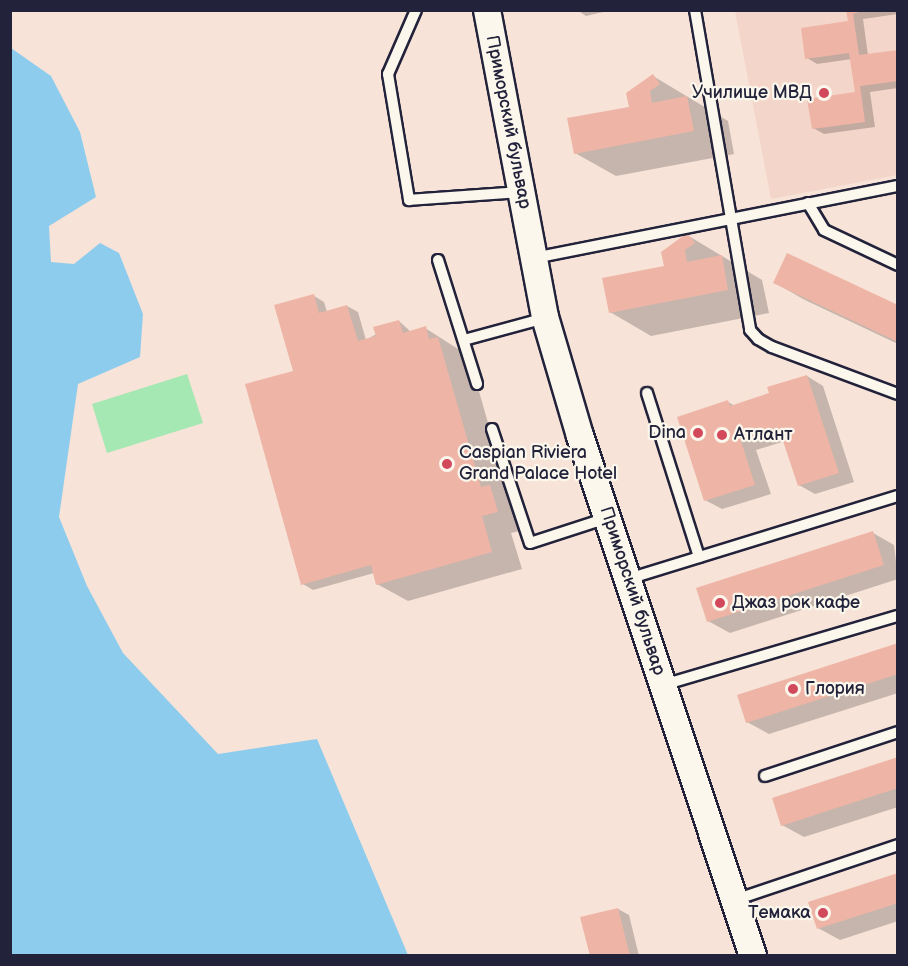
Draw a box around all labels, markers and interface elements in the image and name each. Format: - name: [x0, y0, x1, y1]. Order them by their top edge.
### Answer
- street label: Приморский бульвар: [481, 33, 535, 211]
- place label: Училище МВД: [692, 82, 812, 104]
- marker: Училище МВД: [817, 86, 831, 100]
- place label: Dina: [648, 422, 686, 444]
- place label: Атлант: [734, 424, 793, 446]
- marker: Dina: [691, 426, 705, 440]
- marker: Атлант: [715, 428, 729, 442]
- place label: Caspian Riviera Grand Palace Hotel: [459, 443, 617, 486]
- marker: Caspian Riviera Grand Palace Hotel: [440, 457, 454, 471]
- street label: Приморский бульвар: [595, 504, 669, 678]
- place label: Джаз рок кафе: [732, 592, 860, 614]
- marker: Джаз рок кафе: [713, 596, 727, 610]
- place label: Глория: [805, 678, 865, 700]
- marker: Глория: [786, 682, 800, 696]
- place label: Темака: [748, 902, 811, 924]
- marker: Темака: [816, 906, 830, 920]

